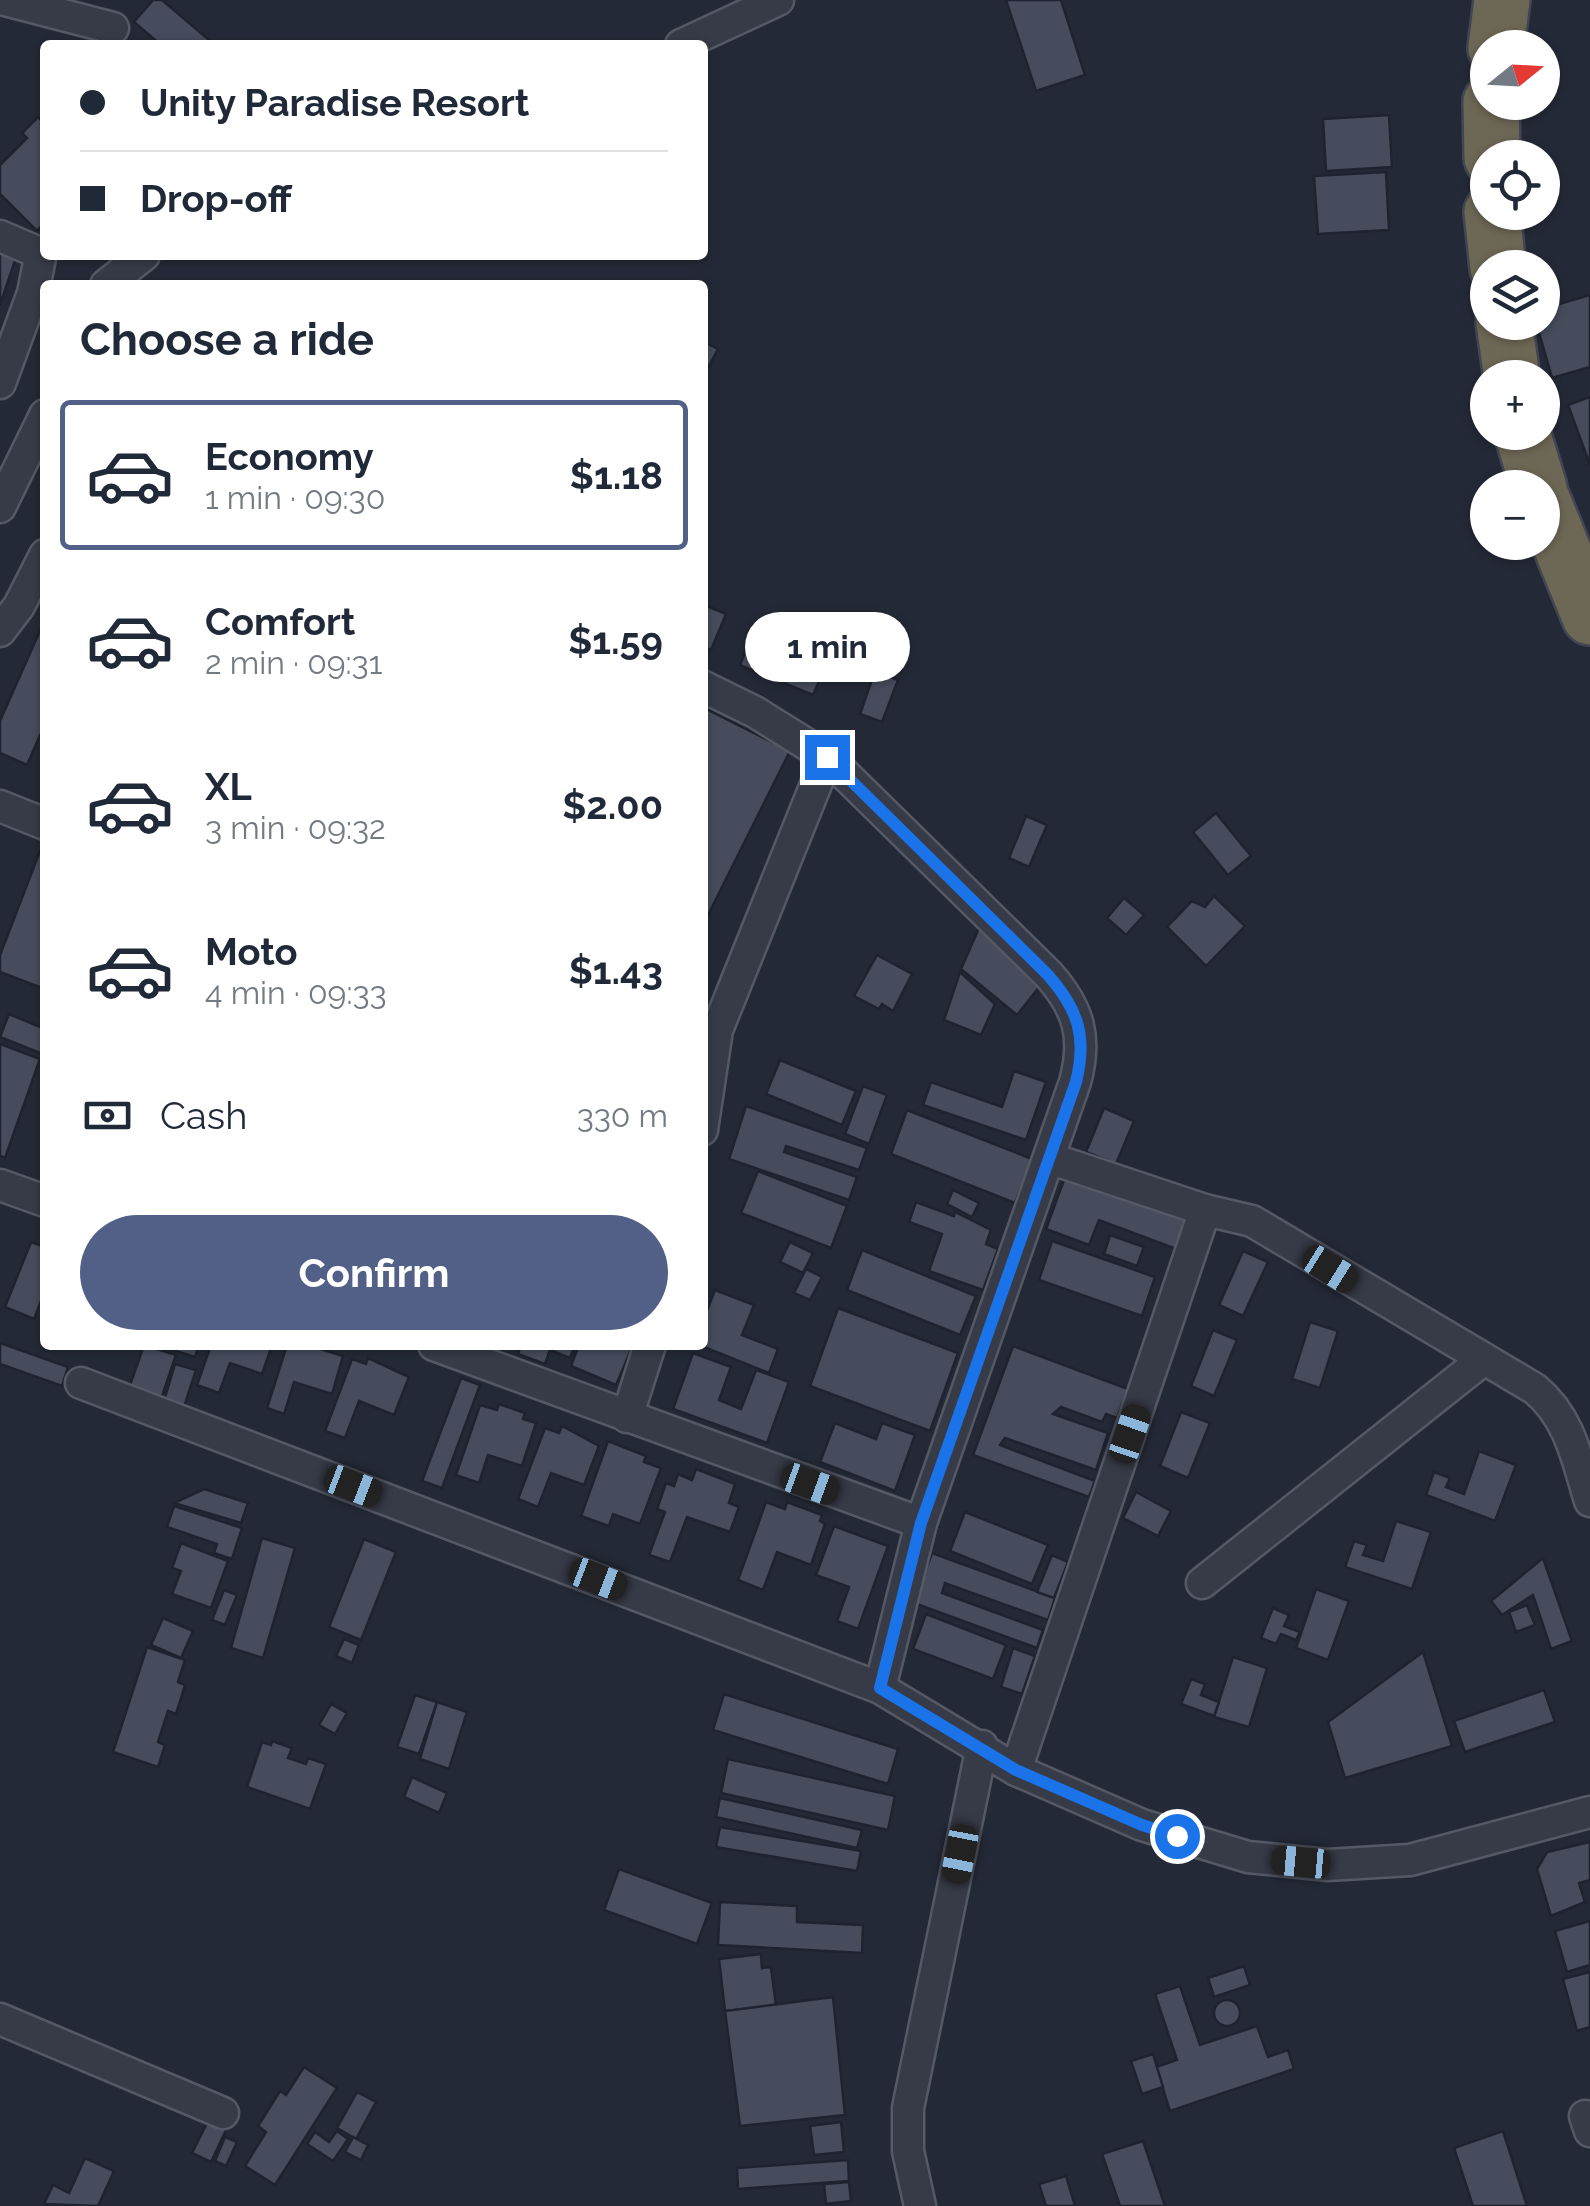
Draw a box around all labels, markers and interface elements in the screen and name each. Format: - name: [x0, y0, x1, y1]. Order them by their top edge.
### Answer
- north arrow: [1470, 30, 1560, 120]
- map controls: [1470, 30, 1560, 560]
- text: Unity Paradise Resort: [140, 80, 529, 125]
- button: locate: [1470, 140, 1560, 230]
- text: Drop-off: [140, 176, 292, 221]
- button: layers: [1470, 250, 1560, 340]
- text: Choose a ride: [80, 313, 374, 366]
- button: +: [1470, 360, 1560, 450]
- icon: car: [85, 430, 175, 520]
- text: Economy: [205, 434, 374, 479]
- text: $1.18: [570, 453, 663, 498]
- button: −: [1470, 470, 1560, 560]
- text: 1 min · 09:30: [205, 479, 385, 516]
- icon: car: [85, 595, 175, 685]
- text: Comfort: [205, 599, 355, 644]
- callout: 1 min: [744, 612, 910, 682]
- text: $1.59: [568, 618, 663, 663]
- text: 1 min: [787, 628, 868, 665]
- text: 2 min · 09:31: [205, 644, 382, 681]
- route end: [805, 735, 850, 780]
- icon: car: [85, 760, 175, 850]
- text: XL: [205, 764, 252, 809]
- text: $2.00: [562, 783, 663, 828]
- text: 3 min · 09:32: [205, 809, 386, 846]
- icon: car: [85, 925, 175, 1015]
- text: Moto: [205, 929, 298, 974]
- text: $1.43: [569, 948, 663, 993]
- text: 4 min · 09:33: [205, 974, 387, 1011]
- icon: cash: [80, 1088, 135, 1143]
- text: Cash: [160, 1093, 247, 1138]
- text: 330 m: [577, 1097, 668, 1134]
- button: Confirm: [80, 1215, 668, 1330]
- car: [1297, 1240, 1363, 1298]
- car: [1106, 1401, 1154, 1467]
- car: [777, 1460, 843, 1508]
- car: [320, 1461, 386, 1511]
- car: [565, 1554, 631, 1604]
- route start: [1155, 1814, 1200, 1859]
- car: [940, 1822, 980, 1886]
- car: [1270, 1844, 1332, 1880]

